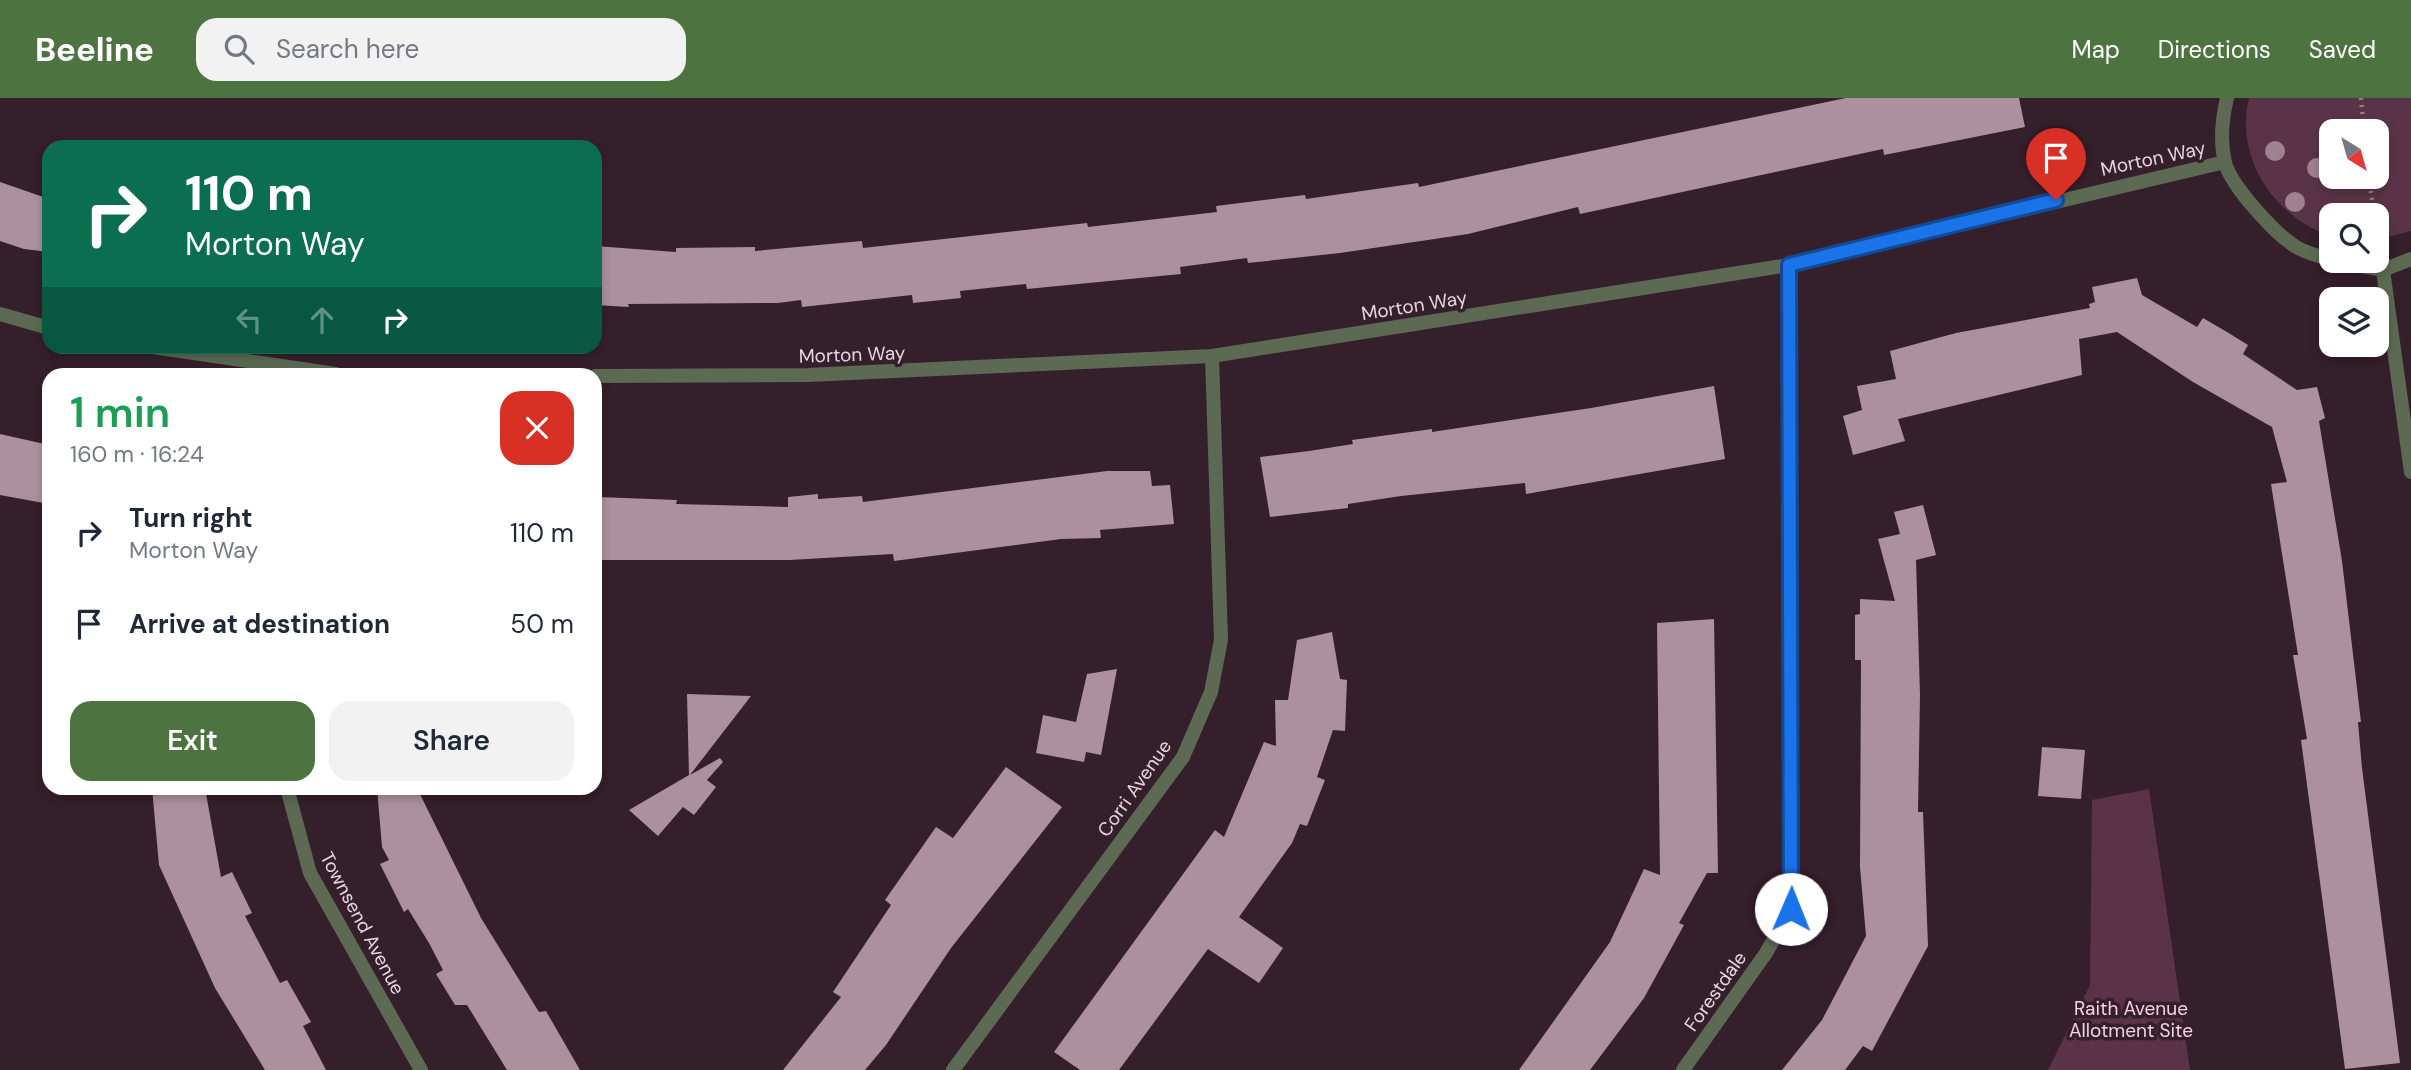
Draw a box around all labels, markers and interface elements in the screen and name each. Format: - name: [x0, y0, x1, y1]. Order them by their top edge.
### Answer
- search box: [196, 18, 686, 81]
- text: Beeline: [35, 28, 154, 71]
- icon: search: [220, 30, 258, 68]
- text: Search here: [276, 32, 419, 66]
- text: Map: [2072, 34, 2120, 65]
- text: Directions: [2158, 34, 2271, 65]
- text: Saved: [2309, 34, 2376, 65]
- north arrow: [2319, 119, 2389, 189]
- map controls: [2319, 119, 2389, 357]
- pin: [2026, 128, 2086, 200]
- street label: Morton Way: [2098, 135, 2208, 182]
- icon: arrive: [2037, 139, 2075, 177]
- text: 110 m: [185, 161, 313, 225]
- icon: right: [70, 168, 161, 259]
- button: search: [2319, 203, 2389, 273]
- text: Morton Way: [185, 223, 365, 265]
- street label: Morton Way: [1359, 285, 1469, 326]
- button: layers: [2319, 287, 2389, 357]
- icon: left: [230, 301, 268, 339]
- icon: ahead: [303, 301, 341, 339]
- icon: right: [376, 301, 414, 339]
- street label: Morton Way: [798, 340, 906, 369]
- text: 1 min: [70, 385, 170, 440]
- button: close: [500, 391, 574, 465]
- text: 160 m · 16:24: [70, 439, 204, 469]
- text: Turn right: [129, 501, 253, 535]
- icon: right: [70, 514, 108, 552]
- text: 110 m: [510, 516, 574, 550]
- text: Morton Way: [129, 535, 258, 565]
- icon: arrive: [70, 605, 108, 643]
- text: Arrive at destination: [129, 607, 390, 641]
- text: 50 m: [510, 607, 574, 641]
- button: Exit: [70, 701, 315, 781]
- button: Share: [329, 701, 574, 781]
- street label: Corri Avenue: [1092, 735, 1177, 842]
- street label: Townsend Avenue: [314, 848, 411, 999]
- position arrow: [1754, 872, 1828, 946]
- street label: Forestdale: [1679, 946, 1752, 1036]
- park label: Raith Avenue Allotment Site: [2069, 996, 2193, 1043]

